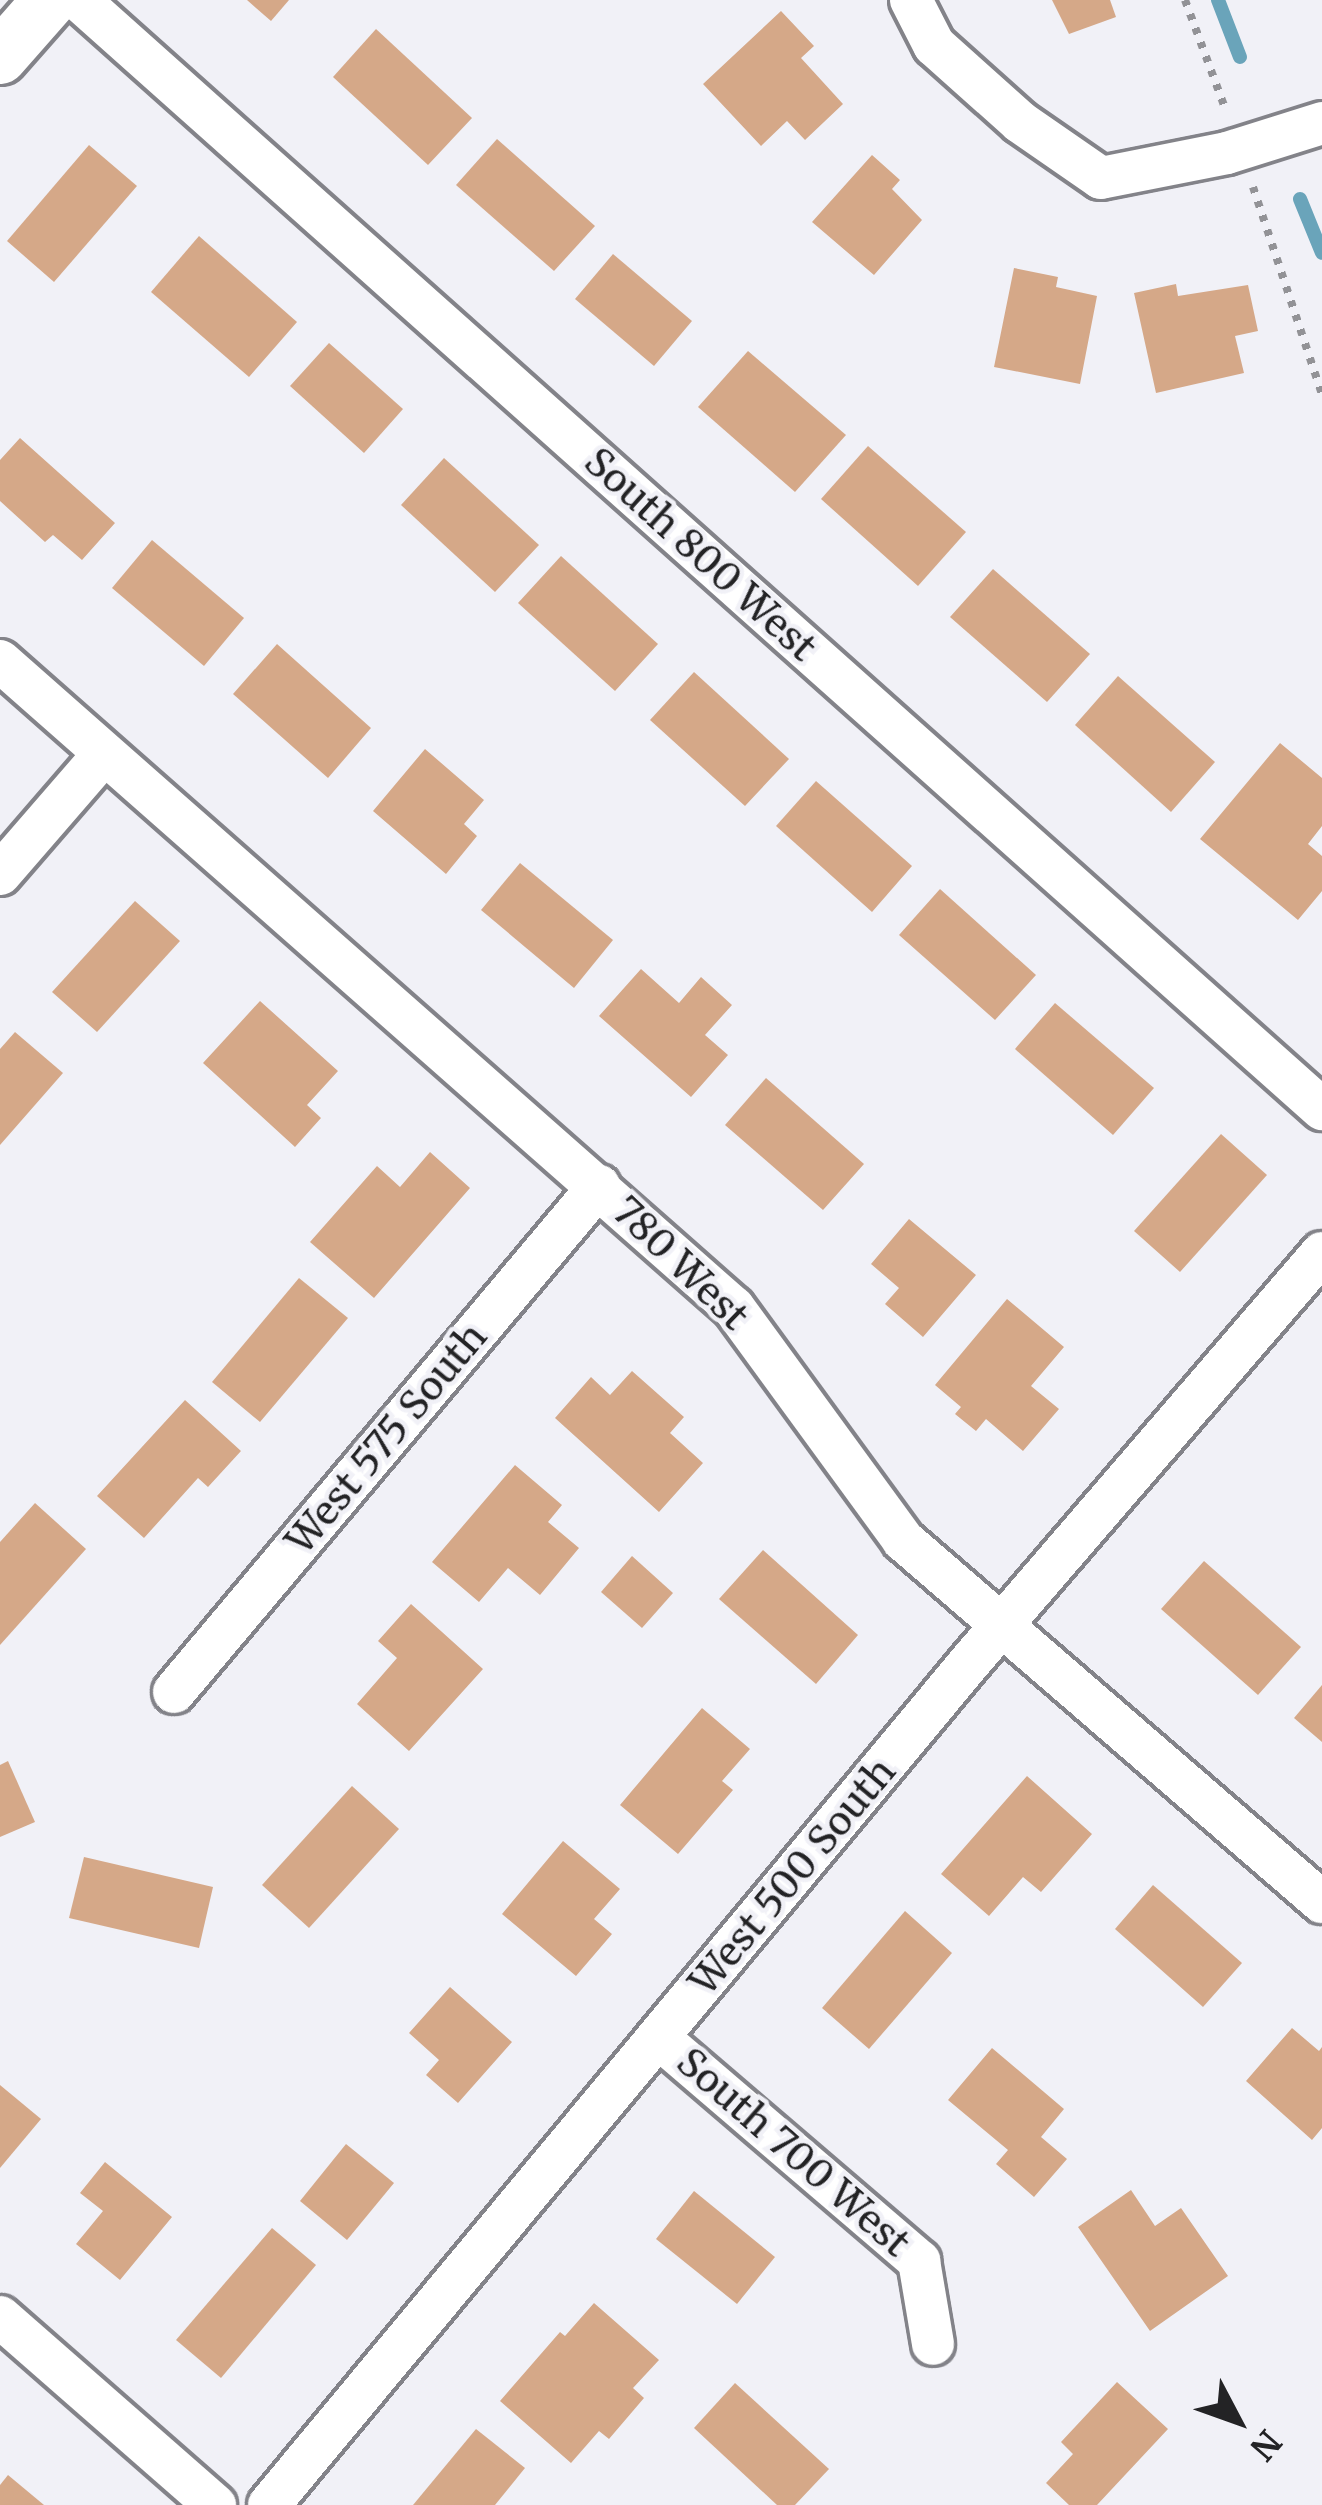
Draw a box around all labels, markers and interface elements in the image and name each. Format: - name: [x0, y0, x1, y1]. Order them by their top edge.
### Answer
- street label: South 800 West: [575, 439, 825, 671]
- street label: 780 West: [602, 1188, 758, 1340]
- street label: West 575 South: [277, 1314, 497, 1564]
- street label: West 500 South: [680, 1749, 906, 2005]
- street label: South 700 West: [667, 2039, 919, 2267]
- north arrow: [1178, 2361, 1298, 2481]
- text: N: [1242, 2422, 1290, 2468]

